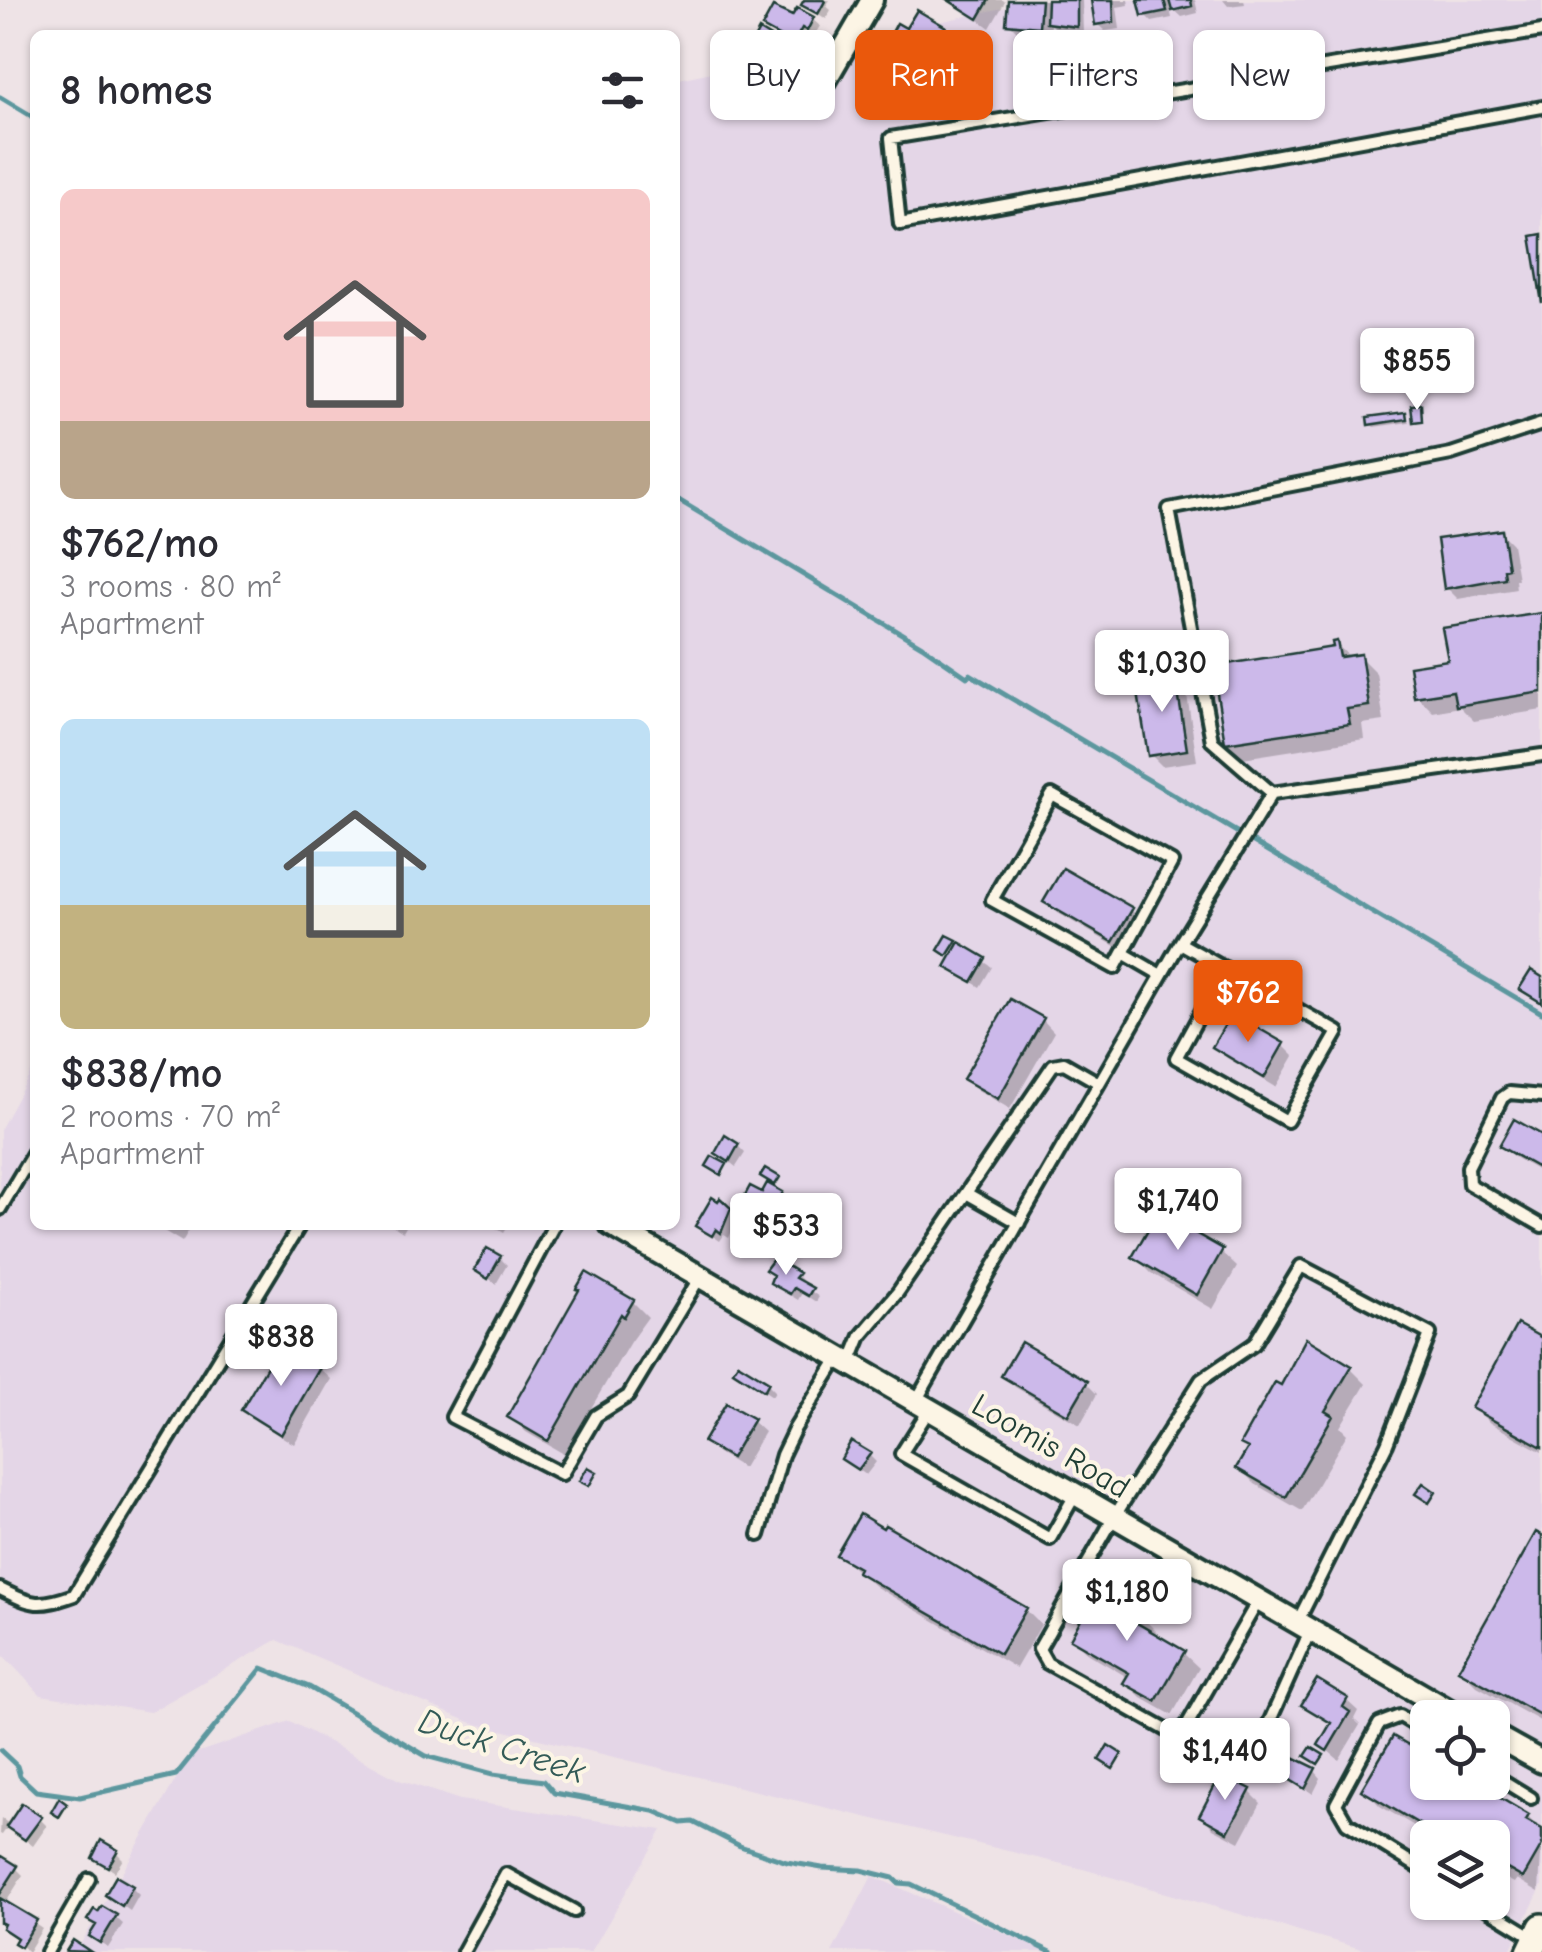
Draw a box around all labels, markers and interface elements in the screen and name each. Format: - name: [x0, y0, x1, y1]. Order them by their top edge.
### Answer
- chip: Buy: [710, 30, 835, 120]
- chip: Rent: [855, 30, 993, 120]
- chip: Filters: [1013, 30, 1173, 120]
- chip: New: [1193, 30, 1325, 120]
- icon: filters: [595, 63, 650, 118]
- text: 8 homes: [60, 66, 212, 115]
- icon: home: [265, 254, 445, 434]
- pin: $855: [1358, 328, 1476, 413]
- text: $855: [1382, 342, 1452, 379]
- text: $762/mo: [60, 519, 219, 568]
- text: 3 rooms · 80 m²: [60, 568, 281, 605]
- text: Apartment: [60, 605, 203, 642]
- pin: $1,030: [1081, 630, 1243, 715]
- text: $1,030: [1117, 644, 1207, 681]
- icon: home: [265, 784, 445, 964]
- pin: $762: [1189, 960, 1307, 1045]
- text: $762: [1216, 974, 1281, 1011]
- text: $838/mo: [60, 1049, 223, 1098]
- text: 2 rooms · 70 m²: [60, 1098, 280, 1135]
- text: Apartment: [60, 1135, 203, 1172]
- pin: $1,740: [1097, 1168, 1259, 1253]
- text: $1,740: [1136, 1182, 1220, 1219]
- pin: $533: [727, 1193, 845, 1278]
- text: $533: [752, 1207, 820, 1244]
- pin: $838: [222, 1304, 340, 1389]
- text: $838: [247, 1318, 315, 1355]
- street label: Loomis Road: [965, 1386, 1137, 1506]
- pin: $1,180: [1046, 1559, 1208, 1644]
- text: $1,180: [1084, 1573, 1170, 1610]
- water label: Duck Creek: [414, 1700, 591, 1792]
- map controls: [1410, 1700, 1510, 1920]
- button: locate: [1410, 1700, 1510, 1800]
- pin: $1,440: [1144, 1718, 1306, 1803]
- text: $1,440: [1182, 1732, 1268, 1769]
- button: layers: [1410, 1820, 1510, 1920]

